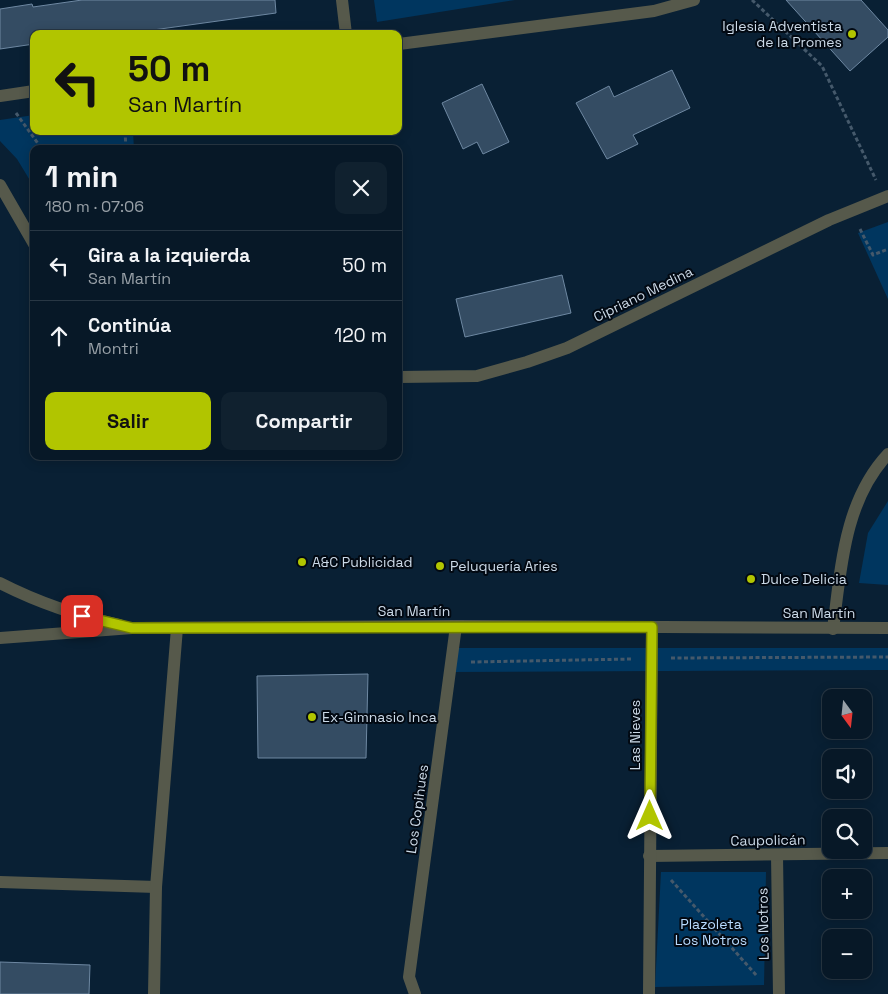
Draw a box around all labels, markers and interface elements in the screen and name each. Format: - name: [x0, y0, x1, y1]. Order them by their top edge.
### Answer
- place label: Iglesia Adventista de la Promes: [722, 17, 842, 51]
- marker: Iglesia Adventista de la Promes: [846, 28, 858, 40]
- text: 50 m: [128, 47, 210, 91]
- icon: left: [45, 50, 110, 115]
- text: San Martín: [128, 90, 242, 118]
- text: 1 min: [45, 157, 118, 196]
- button: close: [335, 162, 387, 214]
- text: 180 m · 07:06: [45, 196, 144, 217]
- text: Gira a la izquierda: [88, 243, 250, 268]
- icon: left: [45, 252, 73, 280]
- text: 50 m: [342, 253, 387, 278]
- street label: Cipriano Medina: [590, 262, 696, 326]
- text: San Martín: [88, 268, 171, 289]
- text: Continúa: [88, 313, 171, 338]
- icon: ahead: [45, 322, 73, 350]
- text: 120 m: [334, 323, 387, 348]
- text: Montri: [88, 338, 139, 359]
- button: Salir: [45, 392, 211, 450]
- button: Compartir: [221, 392, 387, 450]
- place label: A&C Publicidad: [312, 553, 412, 571]
- marker: A&C Publicidad: [296, 556, 308, 568]
- place label: Peluquería Aries: [450, 557, 558, 575]
- marker: Peluquería Aries: [434, 560, 446, 572]
- place label: Dulce Delicia: [761, 570, 847, 588]
- marker: Dulce Delicia: [745, 573, 757, 585]
- pin: [61, 595, 103, 637]
- icon: arrive: [68, 602, 96, 630]
- street label: San Martín: [378, 602, 450, 620]
- street label: San Martín: [783, 604, 855, 622]
- north arrow: [822, 689, 872, 739]
- map controls: [822, 689, 872, 979]
- street label: Las Nieves: [626, 700, 644, 770]
- place label: Ex-Gimnasio Inca: [322, 708, 437, 726]
- marker: Ex-Gimnasio Inca: [306, 711, 318, 723]
- button: sound: [822, 749, 872, 799]
- street label: Los Copihues: [402, 763, 432, 855]
- position arrow: [623, 789, 675, 841]
- button: search: [822, 809, 872, 859]
- street label: Caupolicán: [730, 830, 806, 850]
- button: +: [822, 869, 872, 919]
- street label: Los Notros: [753, 888, 773, 960]
- park label: Plazoleta Los Notros: [675, 915, 747, 949]
- button: −: [822, 929, 872, 979]

